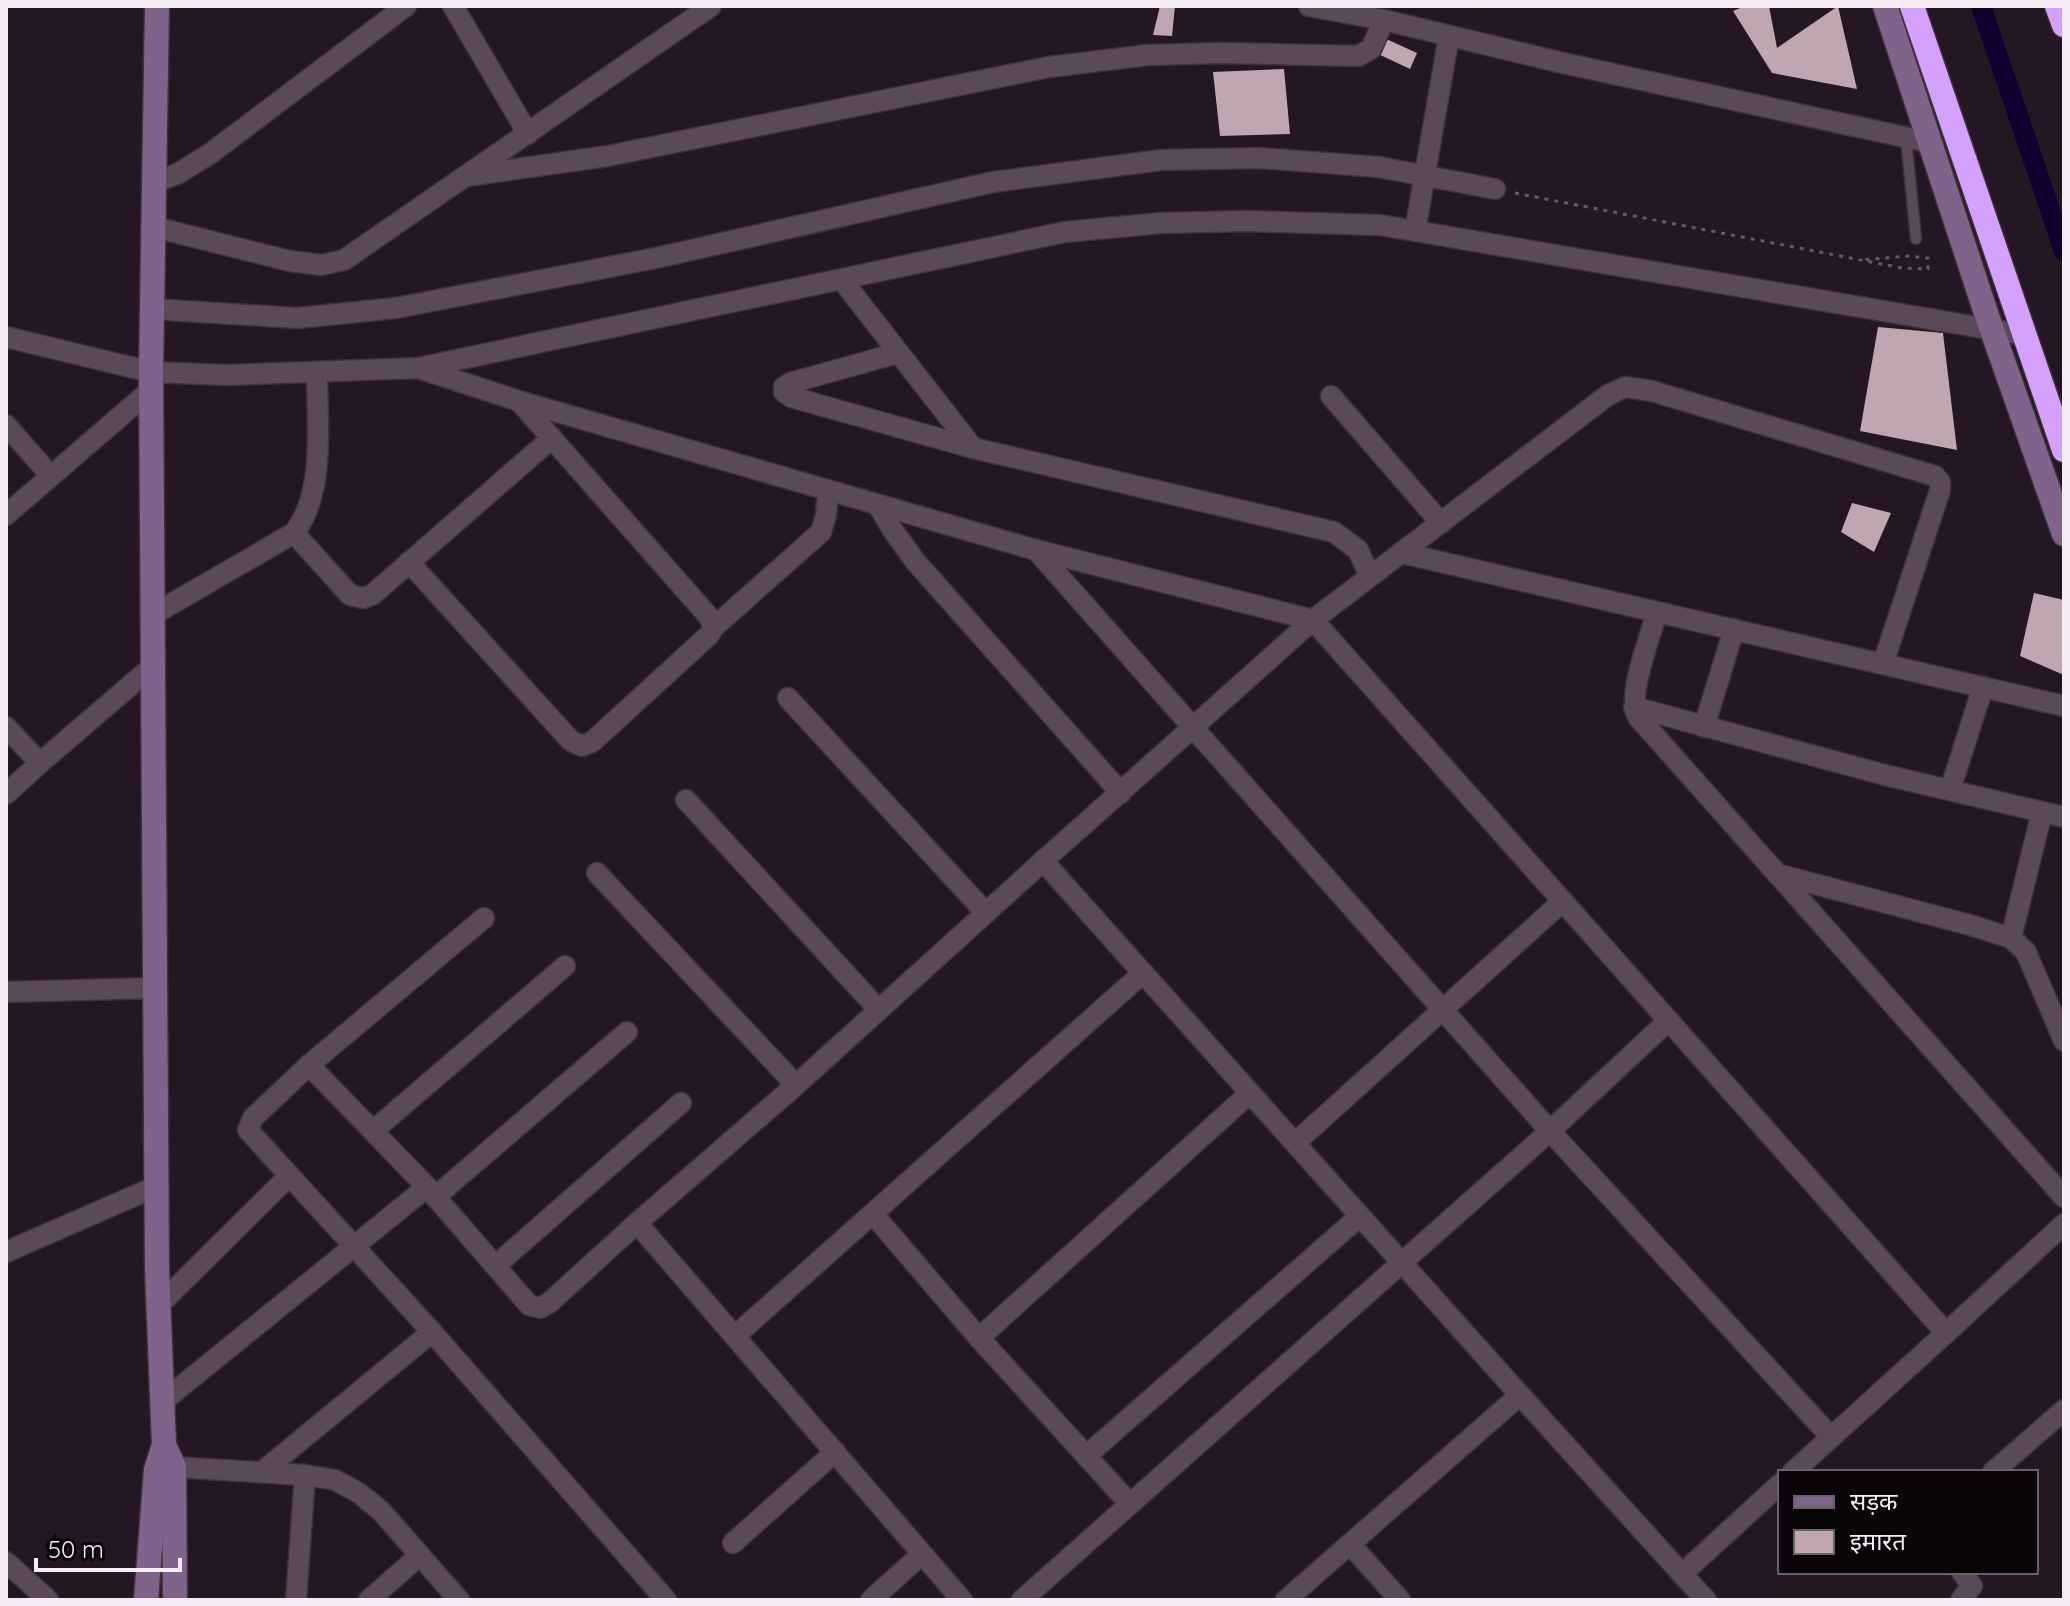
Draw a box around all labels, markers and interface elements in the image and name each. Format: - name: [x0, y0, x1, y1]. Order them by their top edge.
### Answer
- legend: [1778, 1470, 2038, 1574]
- text: सड़क: [1850, 1486, 1898, 1516]
- scale bar: [36, 1522, 180, 1572]
- text: इमारत: [1850, 1526, 1907, 1556]
- text: 50 m: [48, 1534, 104, 1564]

